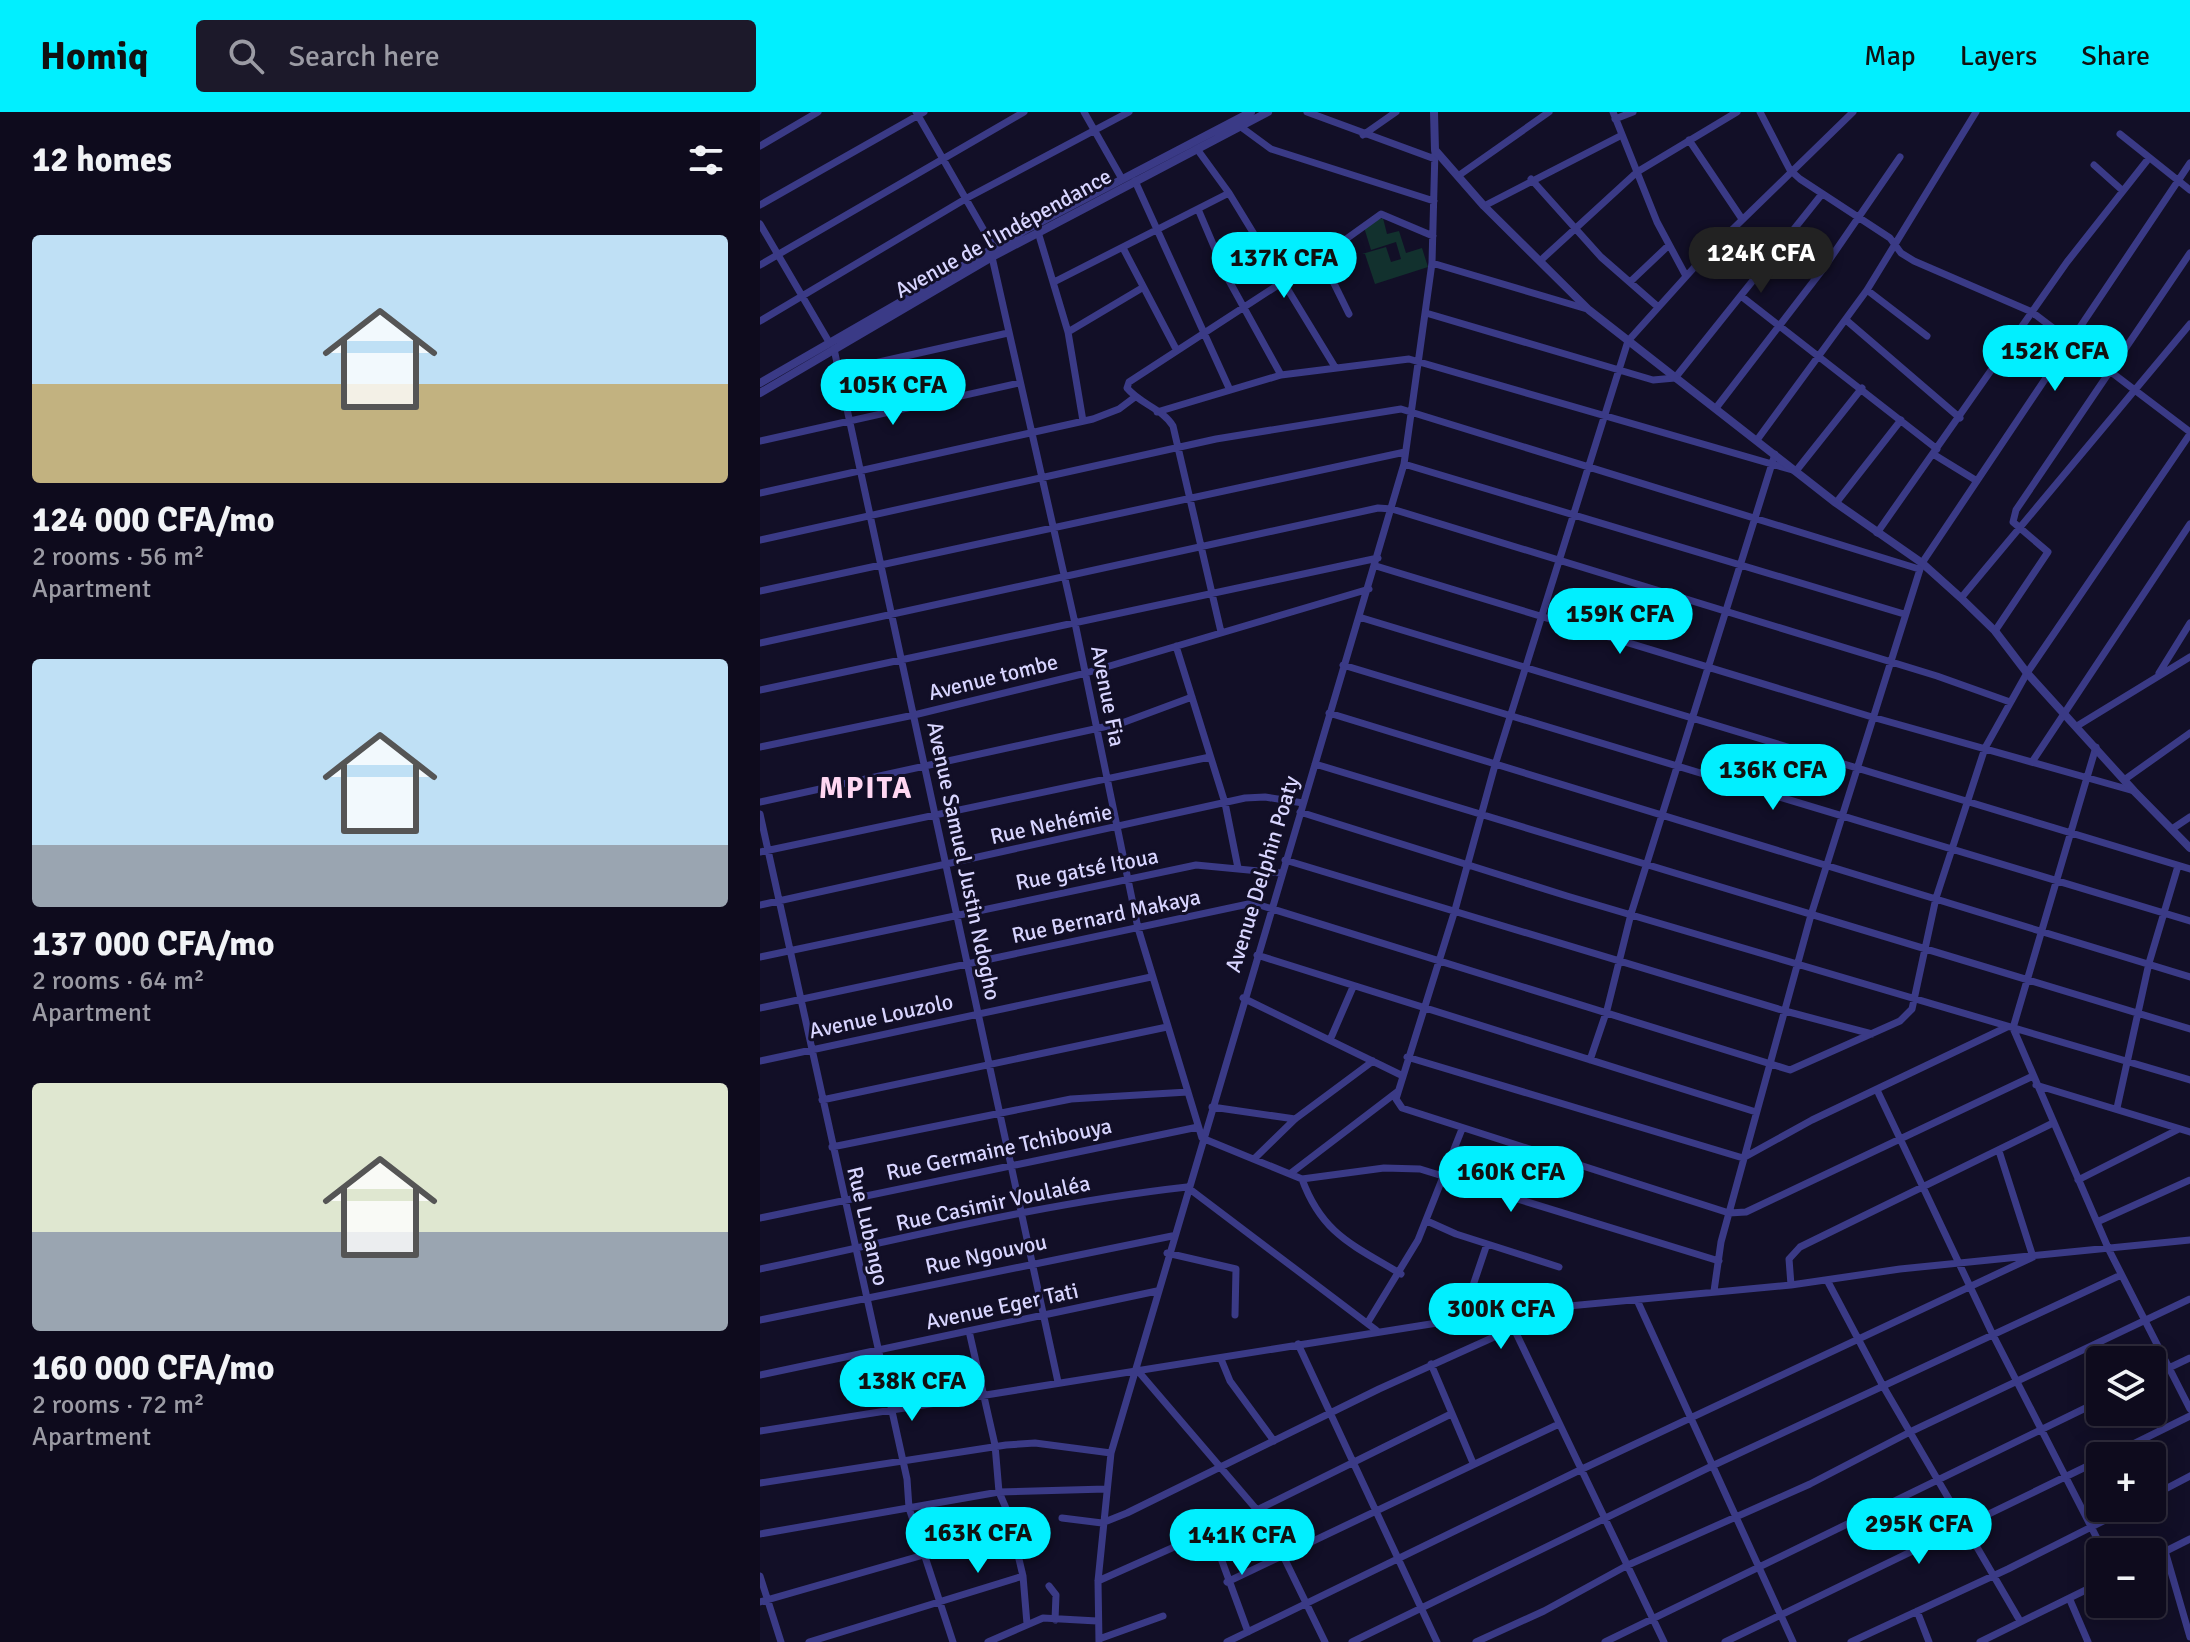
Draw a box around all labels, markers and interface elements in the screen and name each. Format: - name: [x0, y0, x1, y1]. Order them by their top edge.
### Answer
- search box: [196, 20, 756, 92]
- text: Homiq: [40, 33, 148, 80]
- icon: search: [224, 34, 268, 78]
- text: Search here: [288, 38, 440, 75]
- text: Map: [1864, 39, 1916, 73]
- text: Layers: [1960, 39, 2037, 73]
- text: Share: [2081, 39, 2150, 73]
- icon: filters: [684, 138, 728, 182]
- text: 12 homes: [32, 139, 172, 181]
- street label: Avenue de l'Indépendance: [890, 162, 1116, 304]
- pin: 124K CFA: [1678, 227, 1844, 295]
- pin: 137K CFA: [1201, 232, 1367, 300]
- text: 124K CFA: [1707, 237, 1815, 269]
- text: 137K CFA: [1230, 242, 1338, 274]
- icon: home: [308, 287, 452, 431]
- pin: 152K CFA: [1972, 325, 2138, 393]
- text: 152K CFA: [2001, 335, 2109, 367]
- pin: 105K CFA: [810, 359, 976, 427]
- text: 105K CFA: [839, 369, 947, 401]
- text: 124 000 CFA/mo: [32, 499, 275, 541]
- text: 2 rooms · 56 m²: [32, 541, 205, 573]
- text: Apartment: [32, 573, 151, 605]
- pin: 159K CFA: [1537, 588, 1703, 656]
- text: 159K CFA: [1566, 598, 1674, 630]
- street label: Avenue Fia: [1085, 643, 1131, 749]
- street label: Avenue tombe: [925, 648, 1061, 706]
- icon: home: [308, 711, 452, 855]
- street label: Avenue Samuel Justin Ndogho: [921, 719, 1007, 1003]
- pin: 136K CFA: [1690, 744, 1856, 812]
- text: 136K CFA: [1719, 754, 1827, 786]
- district label: MPITA: [819, 770, 913, 807]
- street label: Avenue Delphin Poaty: [1219, 772, 1305, 976]
- street label: Rue Nehémie: [988, 798, 1114, 850]
- street label: Rue gatsé Itoua: [1013, 842, 1161, 896]
- street label: Rue Bernard Makaya: [1009, 883, 1203, 949]
- text: 137 000 CFA/mo: [32, 923, 275, 965]
- text: 2 rooms · 64 m²: [32, 965, 205, 997]
- street label: Avenue Louzolo: [806, 988, 956, 1044]
- text: Apartment: [32, 997, 151, 1029]
- street label: Rue Germaine Tchibouya: [884, 1112, 1114, 1186]
- icon: home: [308, 1135, 452, 1279]
- pin: 160K CFA: [1428, 1146, 1594, 1214]
- text: 160K CFA: [1457, 1156, 1565, 1188]
- street label: Rue Lubango: [841, 1164, 895, 1288]
- street label: Rue Casimir Voulaléa: [893, 1169, 1093, 1237]
- street label: Rue Ngouvou: [923, 1228, 1049, 1280]
- street label: Avenue Eger Tati: [923, 1277, 1081, 1335]
- pin: 300K CFA: [1418, 1283, 1584, 1351]
- text: 300K CFA: [1447, 1293, 1555, 1325]
- map controls: [2086, 1346, 2166, 1618]
- button: layers: [2086, 1346, 2166, 1426]
- text: 160 000 CFA/mo: [32, 1347, 275, 1389]
- pin: 138K CFA: [829, 1355, 995, 1423]
- text: 138K CFA: [858, 1365, 966, 1397]
- text: 2 rooms · 72 m²: [32, 1389, 205, 1421]
- text: Apartment: [32, 1421, 151, 1453]
- button: +: [2086, 1442, 2166, 1522]
- pin: 295K CFA: [1836, 1498, 2002, 1566]
- pin: 163K CFA: [895, 1507, 1061, 1575]
- text: 295K CFA: [1865, 1508, 1973, 1540]
- pin: 141K CFA: [1159, 1509, 1325, 1577]
- text: 163K CFA: [924, 1517, 1032, 1549]
- text: 141K CFA: [1188, 1519, 1296, 1551]
- button: −: [2086, 1538, 2166, 1618]

